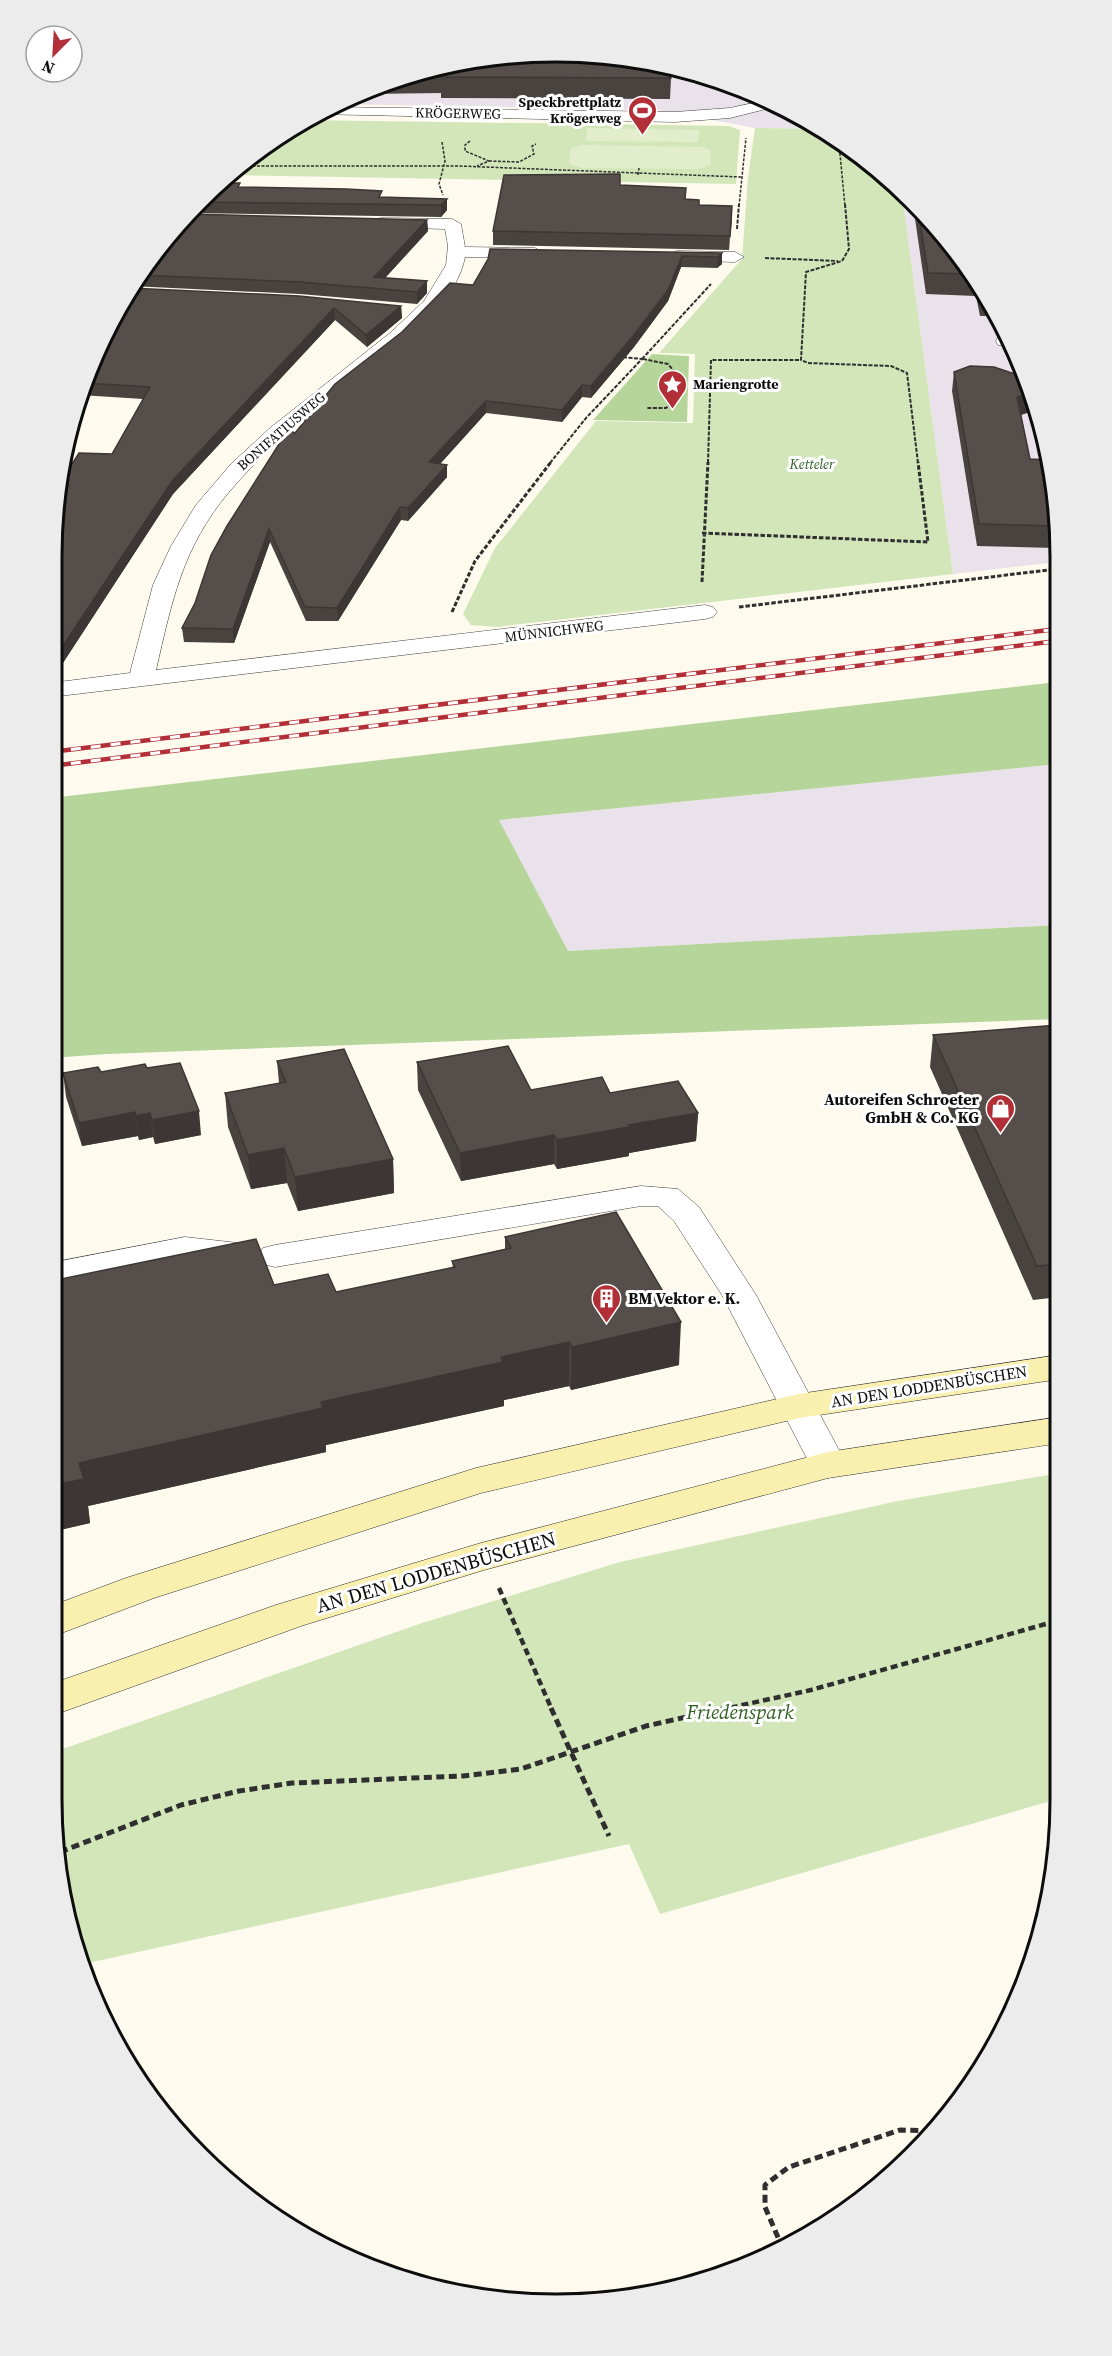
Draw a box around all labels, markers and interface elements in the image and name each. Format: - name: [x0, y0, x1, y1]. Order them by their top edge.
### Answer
- north arrow: [24, 24, 84, 84]
- text: N: [38, 55, 58, 80]
- place label: Speckbrettplatz Krögerweg: [519, 92, 622, 128]
- sports icon: Speckbrettplatz Krögerweg: [626, 94, 658, 136]
- street label: KRÖGERWEG: [415, 102, 502, 124]
- place icon: Mariengrotte: [656, 368, 688, 410]
- place label: Mariengrotte: [693, 374, 778, 394]
- street label: BONIFATIUSWEG: [233, 387, 330, 475]
- park label: Ketteler: [789, 454, 835, 474]
- street label: MÜNNICHWEG: [504, 615, 605, 647]
- place label: Autoreifen Schroeter GmbH & Co. KG: [824, 1088, 980, 1128]
- shop icon: Autoreifen Schroeter GmbH & Co. KG: [984, 1092, 1016, 1134]
- building icon: BM Vektor e. K.: [591, 1282, 623, 1324]
- place label: BM Vektor e. K.: [628, 1287, 740, 1309]
- street label: AN DEN LODDENBÜSCHEN: [829, 1360, 1029, 1412]
- street label: AN DEN LODDENBÜSCHEN: [313, 1524, 559, 1620]
- park label: Friedenspark: [685, 1698, 794, 1726]

